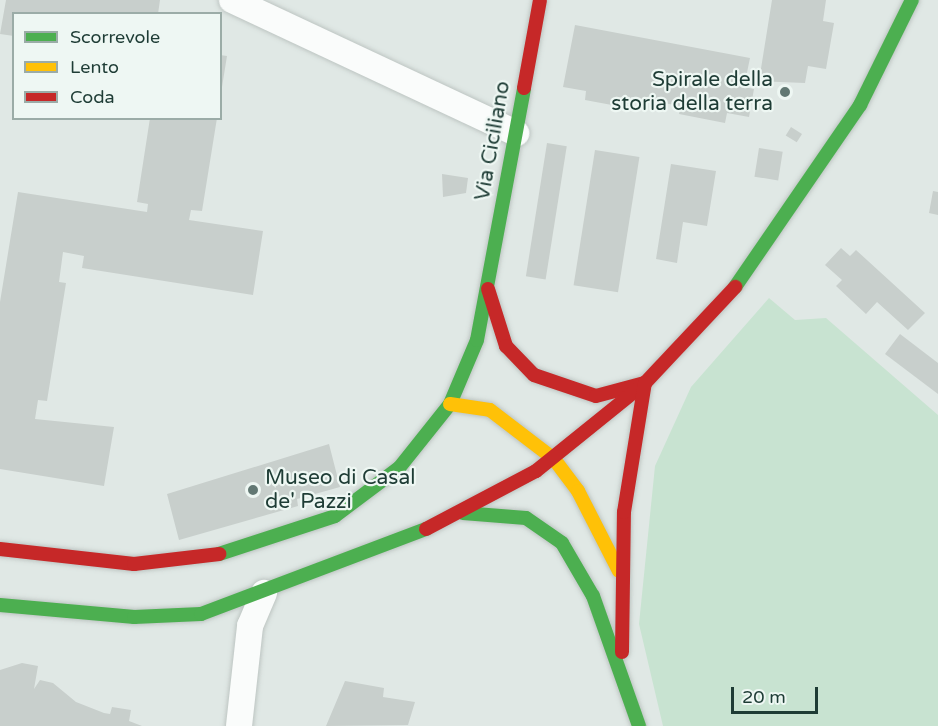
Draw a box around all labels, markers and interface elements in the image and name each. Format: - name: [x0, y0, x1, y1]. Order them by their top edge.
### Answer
- legend: [12, 12, 222, 120]
- text: Scorrevole: [70, 26, 160, 48]
- text: Lento: [70, 56, 119, 78]
- place label: Spirale della storia della terra: [611, 67, 773, 117]
- street label: Via Ciciliano: [470, 79, 516, 203]
- marker: Spirale della storia della terra: [778, 85, 792, 99]
- text: Coda: [70, 86, 115, 108]
- place label: Museo di Casal de' Pazzi: [265, 465, 415, 515]
- marker: Museo di Casal de' Pazzi: [246, 483, 260, 497]
- scale bar: [734, 675, 821, 713]
- text: 20 m: [742, 686, 786, 708]

